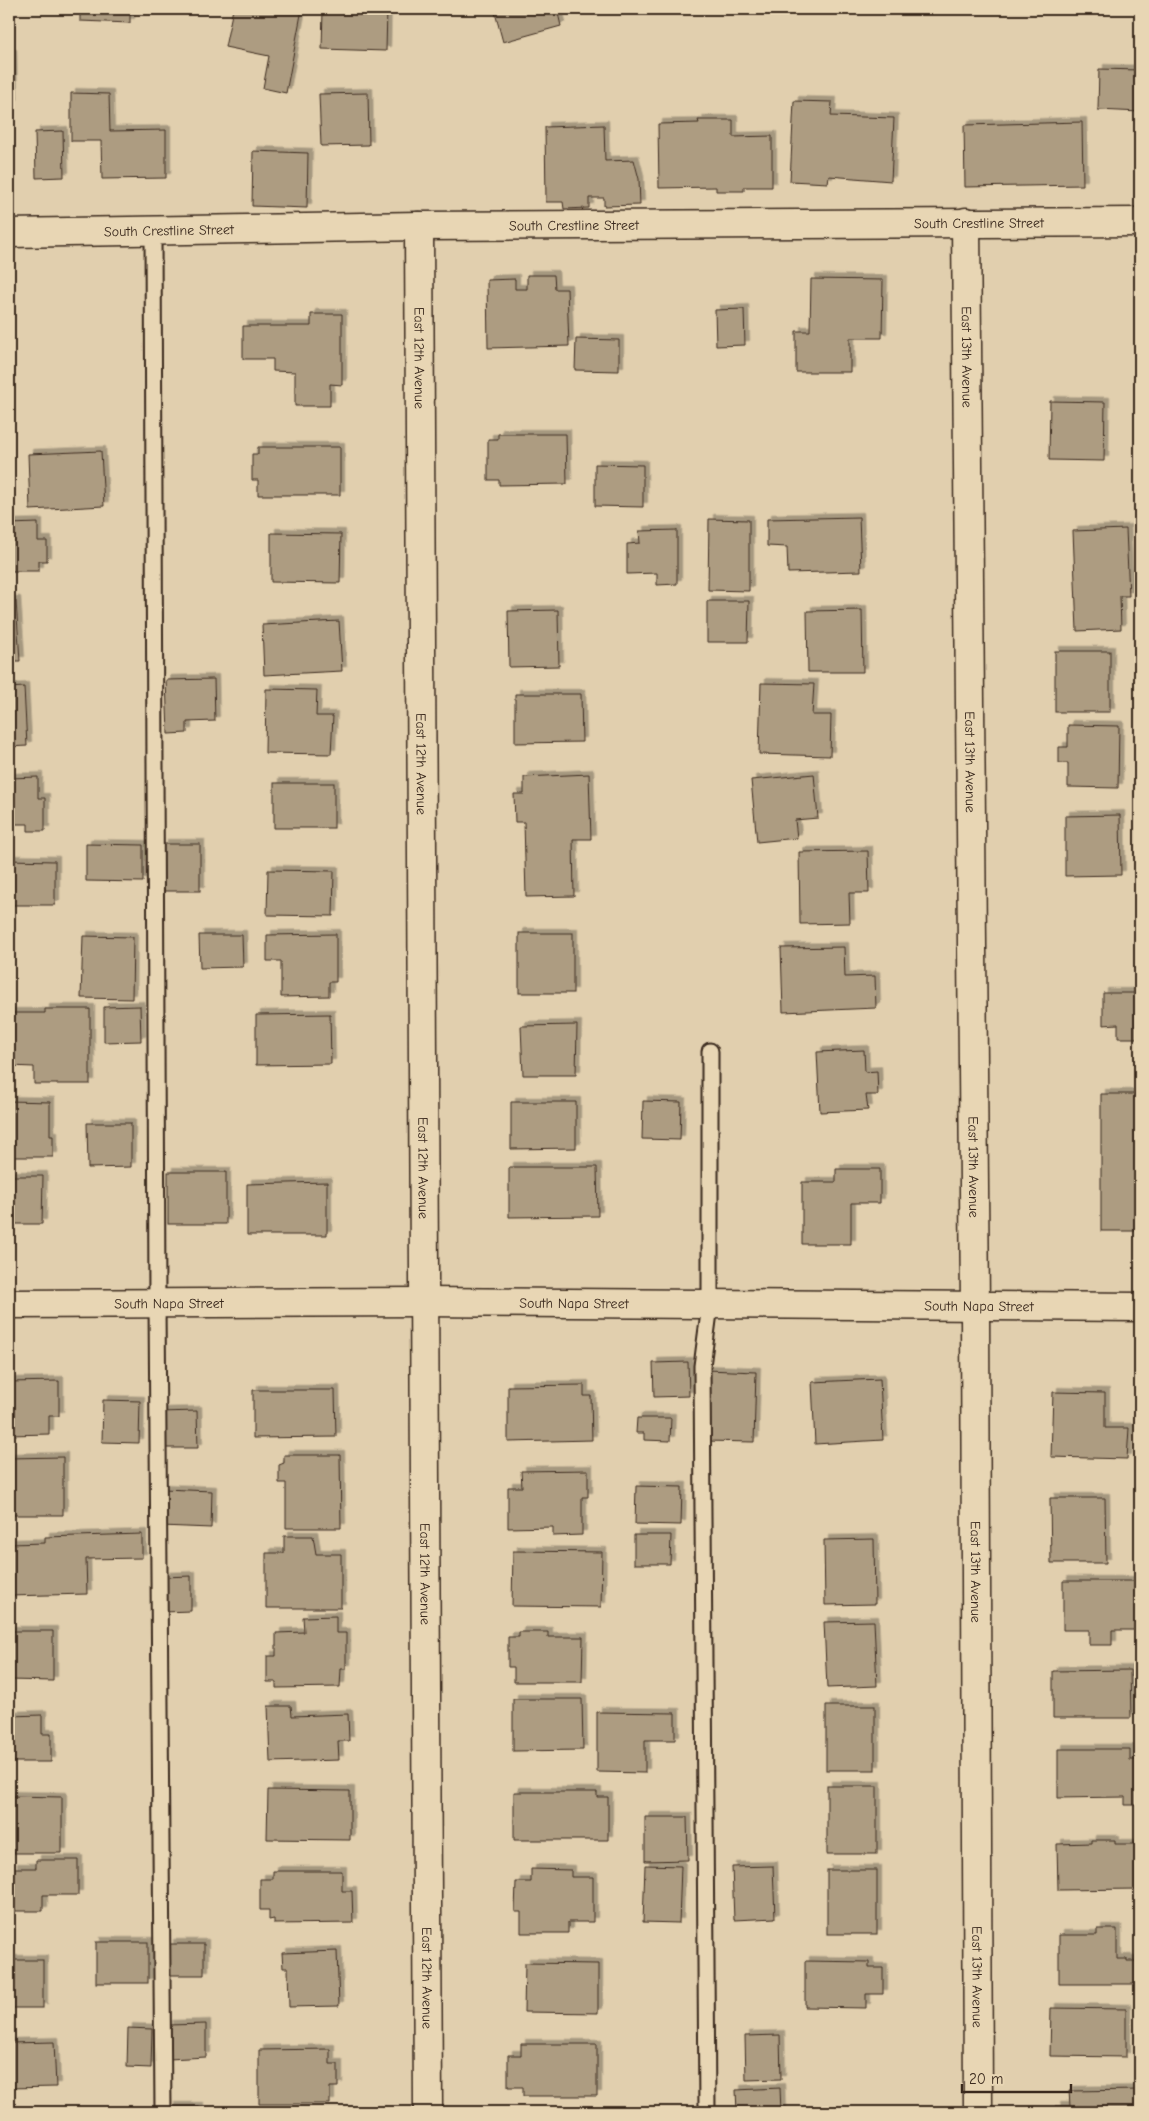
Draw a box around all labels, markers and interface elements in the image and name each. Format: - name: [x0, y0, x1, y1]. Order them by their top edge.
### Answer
- street label: South Crestline Street: [914, 214, 1045, 232]
- street label: South Crestline Street: [509, 216, 640, 234]
- street label: South Crestline Street: [104, 221, 235, 240]
- street label: East 13th Avenue: [958, 306, 976, 408]
- street label: East 12th Avenue: [411, 307, 428, 409]
- street label: East 13th Avenue: [962, 711, 979, 813]
- street label: East 12th Avenue: [413, 713, 430, 815]
- street label: East 13th Avenue: [965, 1116, 983, 1218]
- street label: East 12th Avenue: [415, 1117, 432, 1219]
- street label: South Napa Street: [114, 1294, 225, 1312]
- street label: South Napa Street: [519, 1294, 630, 1312]
- street label: South Napa Street: [924, 1297, 1035, 1315]
- street label: East 13th Avenue: [967, 1521, 985, 1623]
- street label: East 12th Avenue: [417, 1523, 434, 1625]
- street label: East 13th Avenue: [969, 1926, 986, 2028]
- street label: East 12th Avenue: [419, 1927, 436, 2029]
- scale bar: [962, 2061, 1070, 2093]
- text: 20 m: [969, 2070, 1003, 2088]

